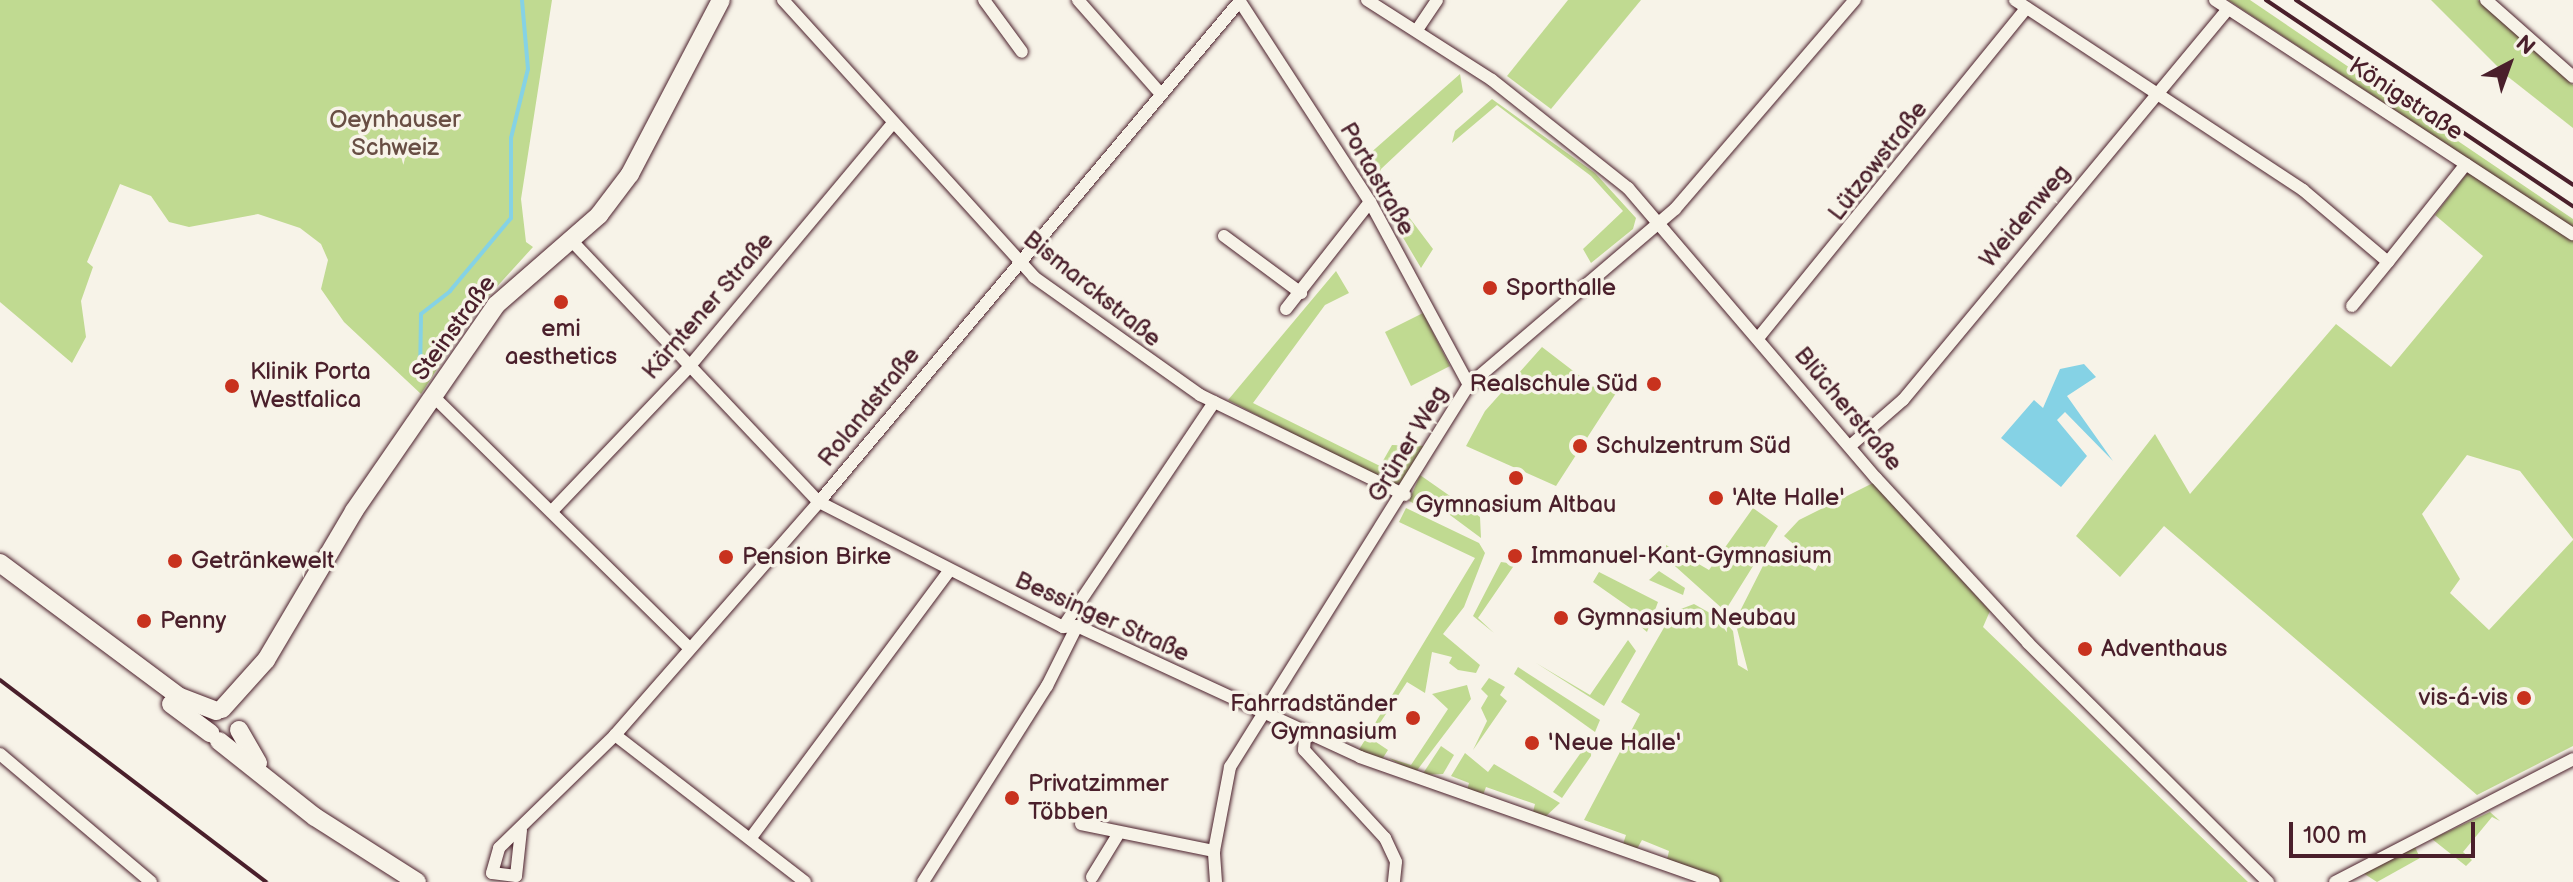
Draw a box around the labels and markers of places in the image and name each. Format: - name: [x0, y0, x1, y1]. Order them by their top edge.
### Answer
- place label: Sporthalle: [1506, 274, 1616, 302]
- marker: Sporthalle: [1481, 279, 1499, 297]
- marker: emi aesthetics: [552, 293, 570, 311]
- place label: emi aesthetics: [505, 315, 617, 371]
- place label: Klinik Porta Westfalica: [250, 358, 371, 414]
- place label: Realschule Süd: [1469, 370, 1638, 398]
- marker: Klinik Porta Westfalica: [221, 375, 243, 397]
- marker: Realschule Süd: [1645, 375, 1663, 393]
- place label: Schulzentrum Süd: [1596, 432, 1792, 460]
- marker: Schulzentrum Süd: [1571, 437, 1589, 455]
- marker: Gymnasium Altbau: [1507, 469, 1525, 487]
- place label: 'Alte Halle': [1732, 484, 1845, 512]
- marker: 'Alte Halle': [1707, 489, 1725, 507]
- place label: Gymnasium Altbau: [1416, 491, 1616, 519]
- place label: Immanuel-Kant-Gymnasium: [1531, 542, 1832, 570]
- place label: Pension Birke: [742, 543, 891, 571]
- place label: Getränkewelt: [191, 547, 334, 575]
- marker: Immanuel-Kant-Gymnasium: [1506, 547, 1524, 565]
- marker: Pension Birke: [717, 548, 735, 566]
- marker: Getränkewelt: [166, 552, 184, 570]
- place label: Gymnasium Neubau: [1577, 604, 1796, 632]
- place label: Penny: [160, 607, 226, 635]
- marker: Gymnasium Neubau: [1552, 609, 1570, 627]
- marker: Penny: [135, 612, 153, 630]
- place label: Adventhaus: [2101, 635, 2227, 663]
- marker: Adventhaus: [2076, 640, 2094, 658]
- place label: vis-á-vis: [2419, 684, 2508, 712]
- marker: vis-á-vis: [2515, 689, 2533, 707]
- place label: Fahrradständer Gymnasium: [1230, 690, 1397, 746]
- marker: Fahrradständer Gymnasium: [1404, 709, 1422, 727]
- place label: 'Neue Halle': [1548, 729, 1681, 757]
- marker: 'Neue Halle': [1523, 734, 1541, 752]
- place label: Privatzimmer Többen: [1028, 770, 1168, 826]
- marker: Privatzimmer Többen: [1003, 789, 1021, 807]

